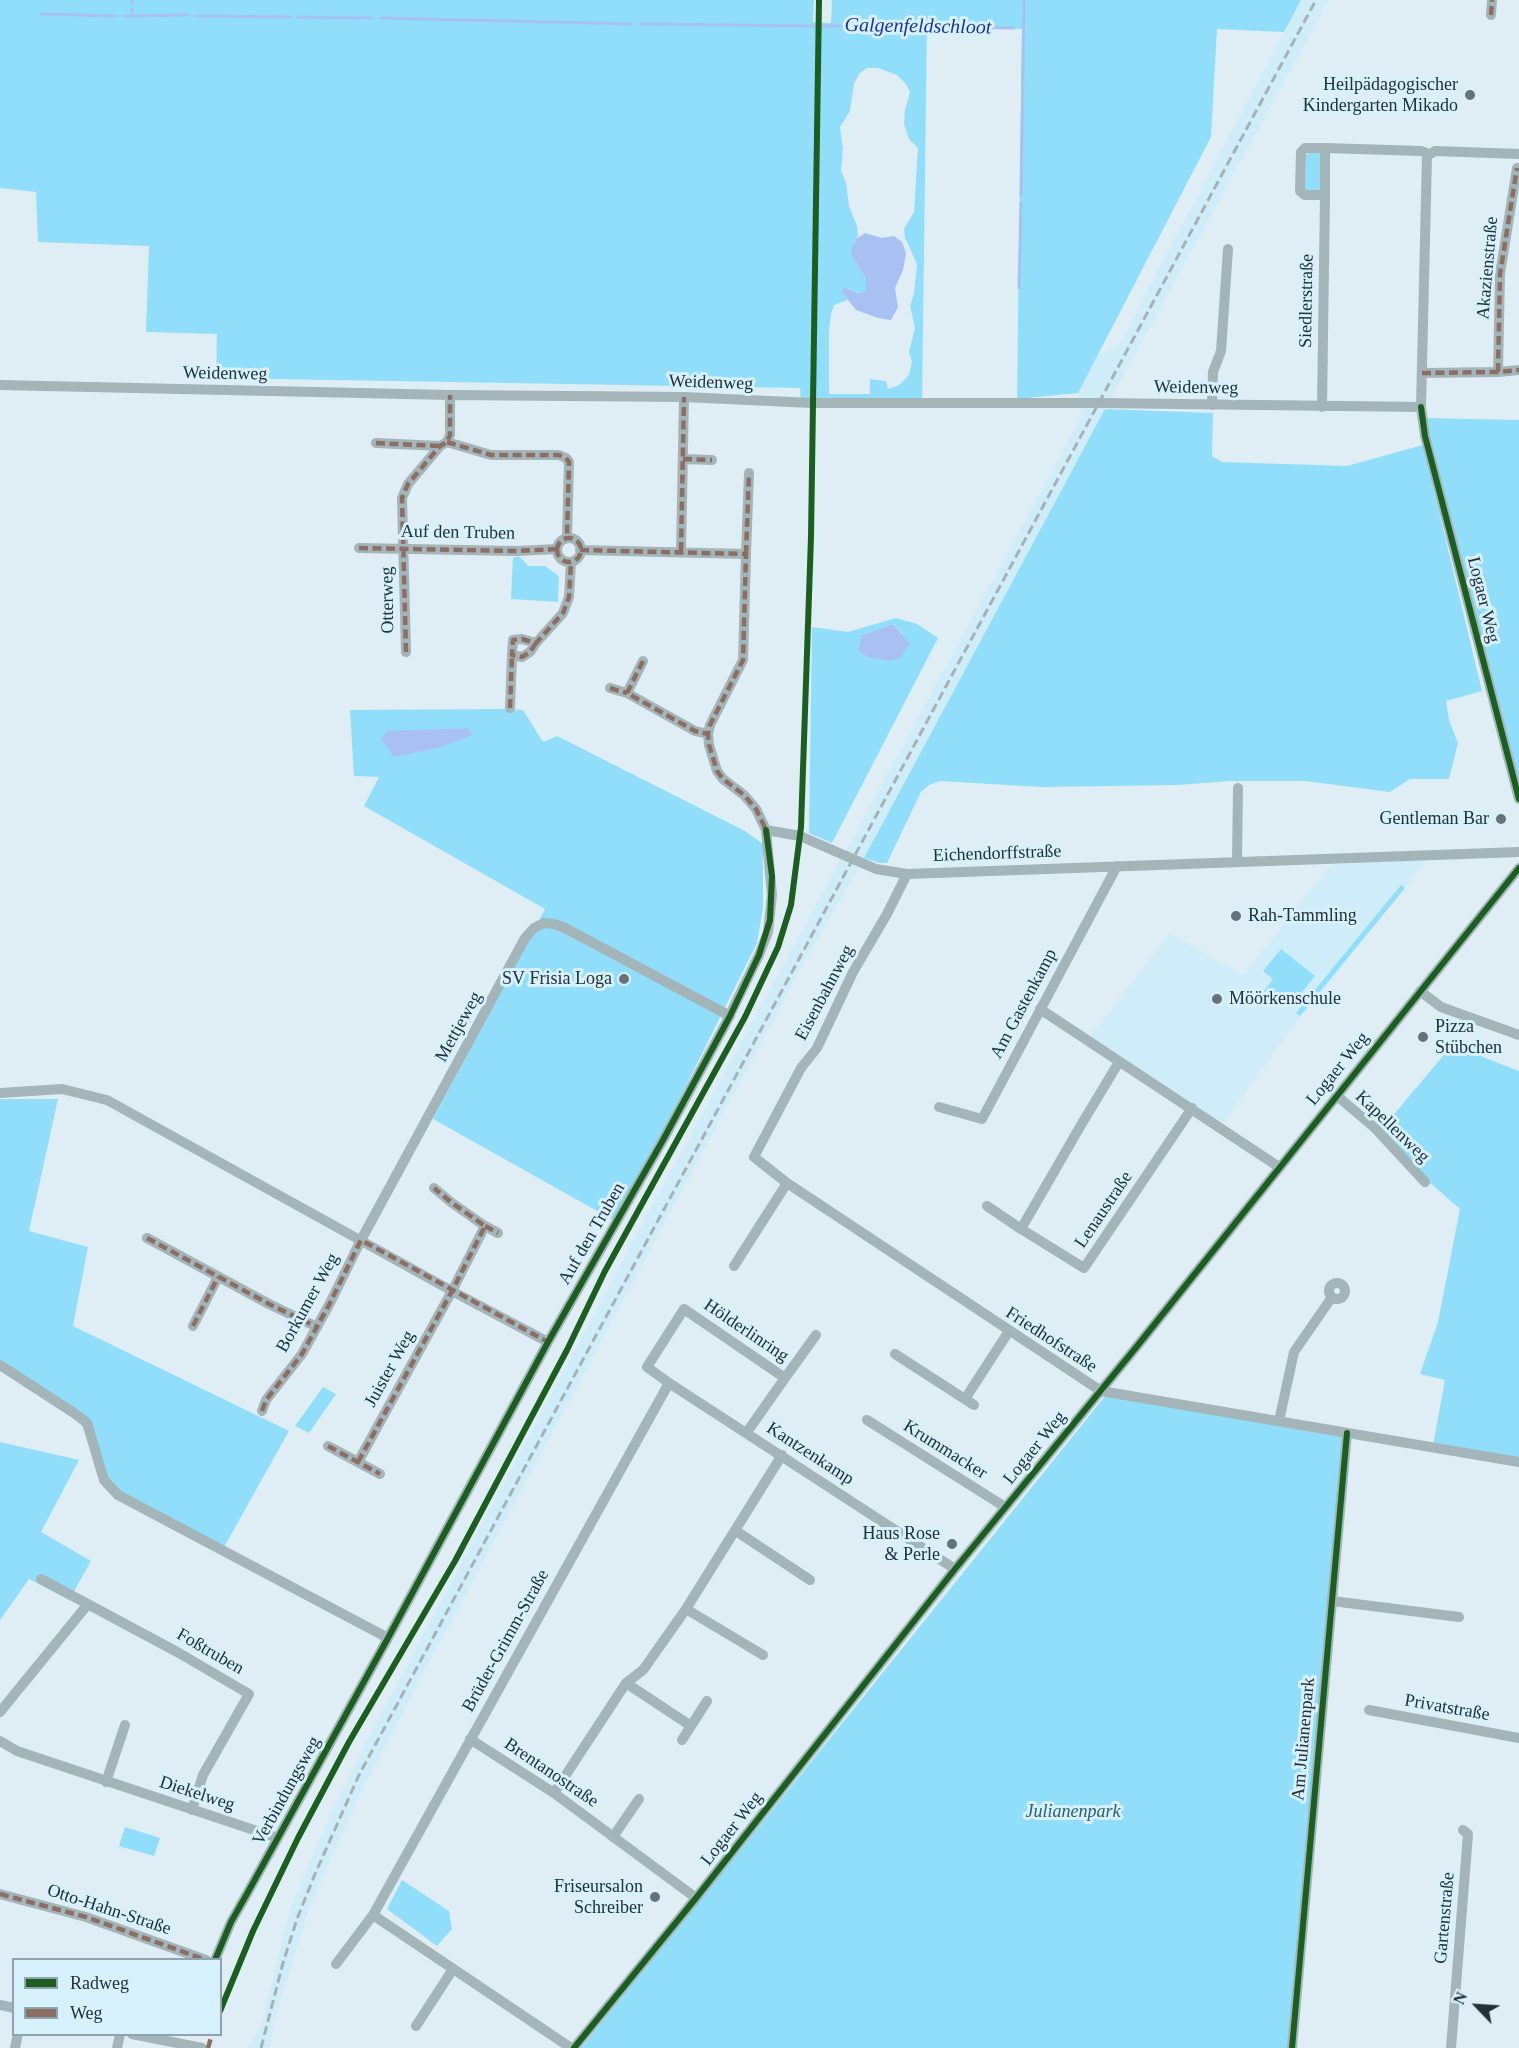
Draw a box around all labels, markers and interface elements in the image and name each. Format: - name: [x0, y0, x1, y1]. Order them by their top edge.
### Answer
- water label: Galgenfeldschloot: [844, 14, 992, 40]
- place label: Heilpädagogischer Kindergarten Mikado: [1303, 74, 1458, 116]
- marker: Heilpädagogischer Kindergarten Mikado: [1463, 88, 1477, 102]
- street label: Akazienstraße: [1473, 216, 1503, 320]
- street label: Siedlerstraße: [1295, 254, 1319, 348]
- street label: Weidenweg: [183, 362, 267, 386]
- street label: Weidenweg: [668, 371, 754, 395]
- street label: Weidenweg: [1154, 376, 1238, 400]
- street label: Auf den Truben: [401, 521, 515, 545]
- street label: Logaer Weg: [1462, 555, 1504, 645]
- street label: Otterweg: [377, 566, 399, 634]
- place label: Gentleman Bar: [1380, 808, 1489, 830]
- marker: Gentleman Bar: [1494, 812, 1508, 826]
- street label: Eichendorffstraße: [932, 841, 1062, 867]
- place label: Rah-Tammling: [1248, 905, 1357, 927]
- marker: Rah-Tammling: [1229, 909, 1243, 923]
- street label: Eisenbahnweg: [791, 942, 859, 1044]
- street label: Am Gastenkamp: [986, 945, 1062, 1063]
- place label: SV Frisia Loga: [502, 968, 612, 990]
- marker: SV Frisia Loga: [617, 972, 631, 986]
- street label: Mettjeweg: [431, 988, 487, 1066]
- place label: Möörkenschule: [1229, 988, 1341, 1010]
- marker: Möörkenschule: [1210, 992, 1224, 1006]
- place label: Pizza Stübchen: [1435, 1016, 1502, 1058]
- street label: Logaer Weg: [1302, 1028, 1374, 1110]
- marker: Pizza Stübchen: [1416, 1030, 1430, 1044]
- street label: Kapellenweg: [1350, 1086, 1434, 1168]
- street label: Lenaustraße: [1070, 1168, 1138, 1252]
- street label: Auf den Truben: [554, 1179, 630, 1289]
- street label: Borkumer Weg: [272, 1250, 344, 1356]
- street label: Hölderlinring: [699, 1295, 793, 1367]
- street label: Friedhofstraße: [1001, 1302, 1101, 1378]
- street label: Juister Weg: [360, 1327, 420, 1411]
- street label: Logaer Weg: [999, 1407, 1071, 1489]
- street label: Krummacker: [899, 1416, 991, 1484]
- street label: Kantzenkamp: [762, 1418, 858, 1490]
- place label: Haus Rose & Perle: [863, 1523, 940, 1565]
- marker: Haus Rose & Perle: [945, 1537, 959, 1551]
- street label: Brüder-Grimm-Straße: [458, 1566, 554, 1716]
- street label: Foßtruben: [173, 1624, 247, 1680]
- street label: Am Julianenpark: [1288, 1677, 1320, 1801]
- street label: Privatstraße: [1403, 1690, 1491, 1726]
- street label: Verbindungsweg: [248, 1733, 326, 1849]
- street label: Brentanostraße: [500, 1734, 602, 1812]
- street label: Diekelweg: [157, 1772, 237, 1816]
- street label: Logaer Weg: [696, 1788, 768, 1870]
- park label: Julianenpark: [1026, 1801, 1120, 1823]
- street label: Gartenstraße: [1430, 1871, 1460, 1965]
- place label: Friseursalon Schreiber: [554, 1876, 643, 1918]
- street label: Otto-Hahn-Straße: [44, 1880, 174, 1940]
- marker: Friseursalon Schreiber: [648, 1890, 662, 1904]
- legend: [12, 1958, 222, 2036]
- text: Radweg: [70, 1973, 129, 1993]
- north arrow: [1447, 1976, 1507, 2036]
- text: N: [1450, 1989, 1470, 2007]
- text: Weg: [70, 2003, 103, 2023]

